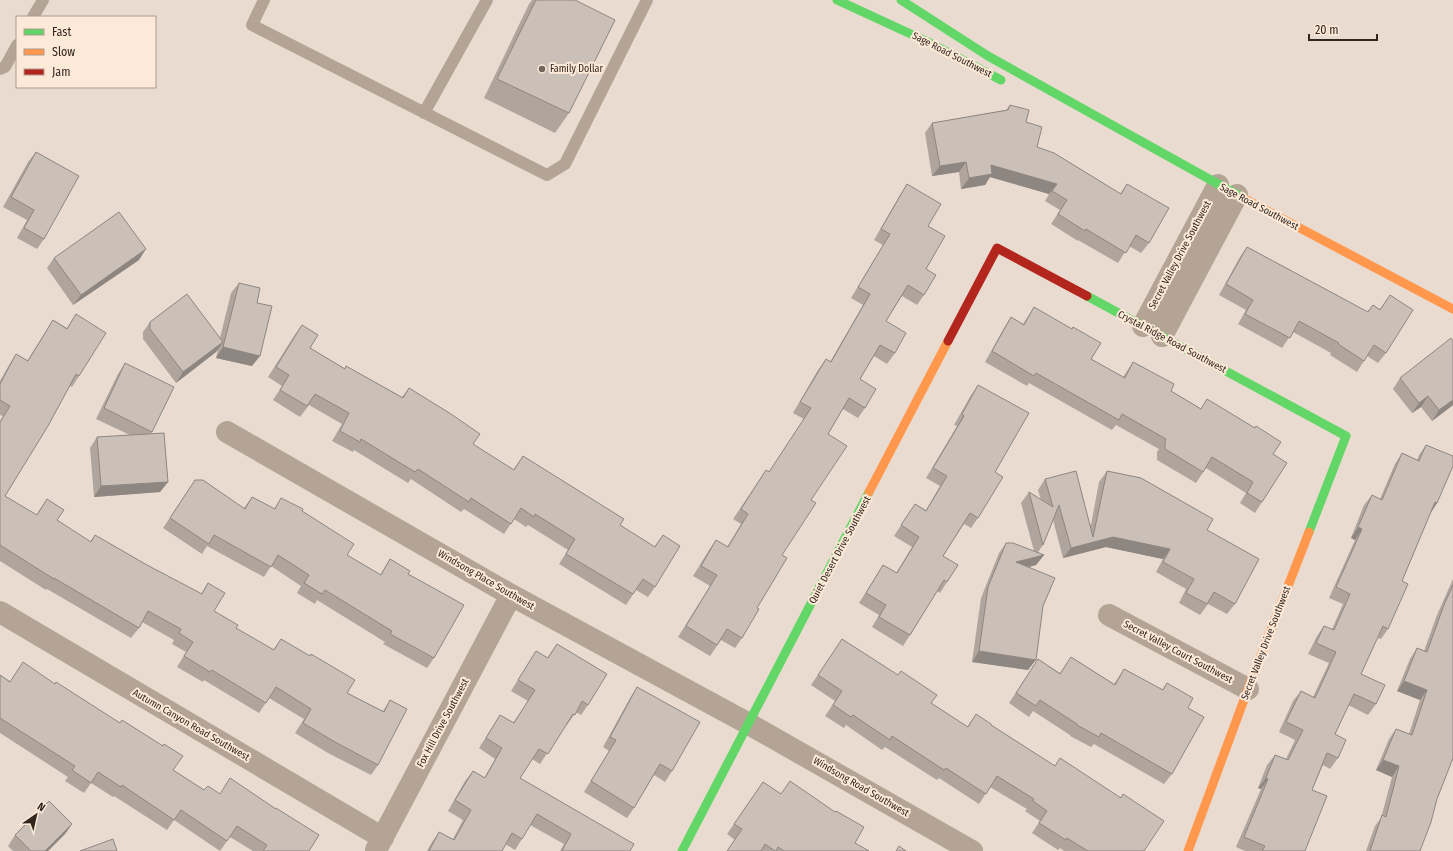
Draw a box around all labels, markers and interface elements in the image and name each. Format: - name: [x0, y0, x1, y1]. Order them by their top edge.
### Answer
- legend: [16, 16, 156, 88]
- scale bar: [1309, 16, 1377, 42]
- text: 20 m: [1315, 23, 1339, 37]
- text: Fast: [52, 25, 71, 39]
- street label: Sage Road Southwest: [910, 30, 994, 81]
- text: Slow: [52, 45, 75, 59]
- place label: Family Dollar: [550, 63, 603, 75]
- marker: Family Dollar: [537, 64, 547, 74]
- text: Jam: [52, 65, 70, 79]
- street label: Sage Road Southwest: [1217, 181, 1301, 233]
- street label: Secret Valley Drive Southwest: [1146, 198, 1214, 311]
- street label: Crystal Ridge Road Southwest: [1116, 308, 1229, 376]
- street label: Quiet Desert Drive Southwest: [806, 493, 874, 606]
- street label: Windsong Place Southwest: [436, 547, 537, 613]
- street label: Secret Valley Drive Southwest: [1239, 584, 1294, 702]
- street label: Secret Valley Court Southwest: [1121, 618, 1235, 686]
- street label: Fox Hill Drive Southwest: [415, 676, 472, 769]
- street label: Autumn Canyon Road Southwest: [131, 687, 252, 764]
- street label: Windsong Road Southwest: [811, 755, 912, 820]
- north arrow: [16, 795, 56, 835]
- text: N: [35, 800, 48, 814]

